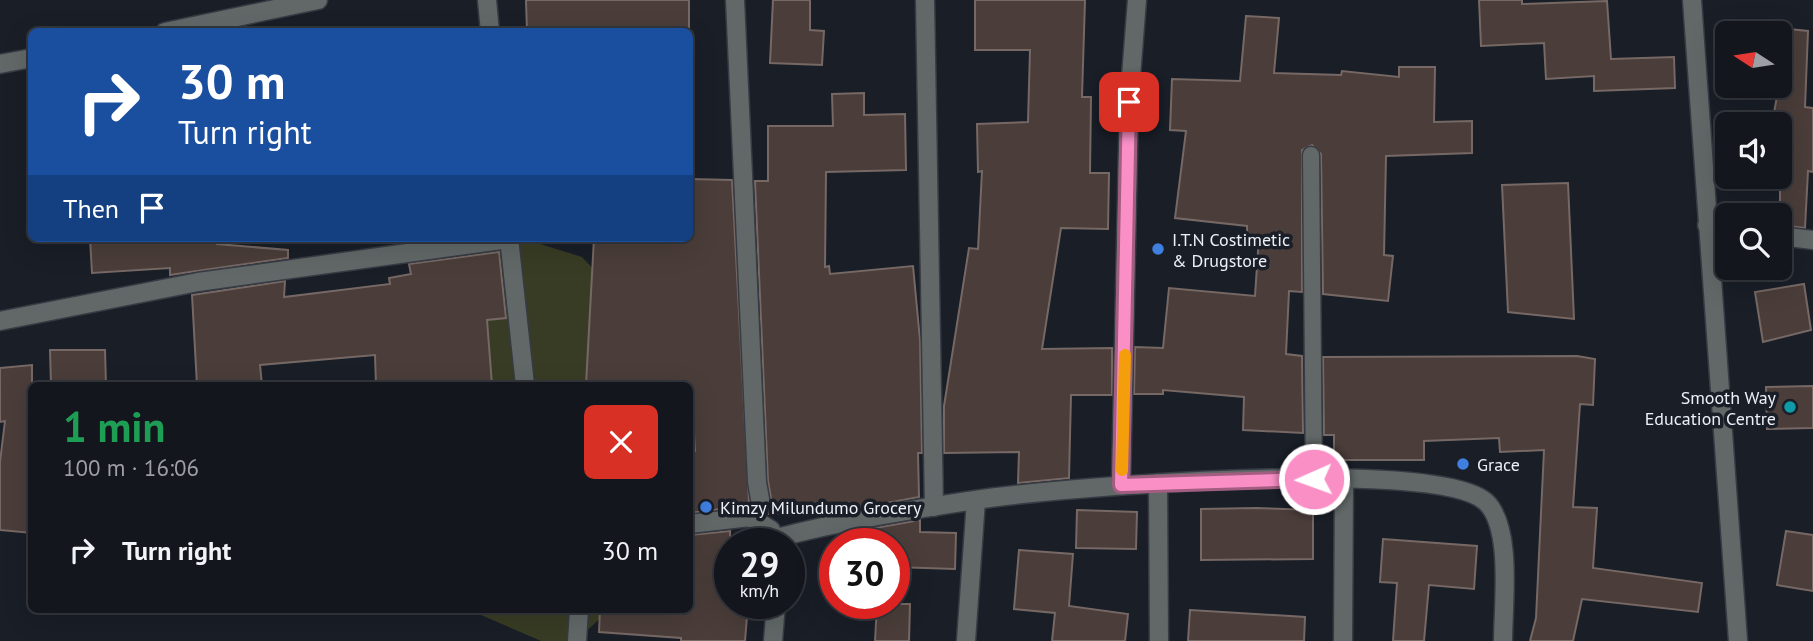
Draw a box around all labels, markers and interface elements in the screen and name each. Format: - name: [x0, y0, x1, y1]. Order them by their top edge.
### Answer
- north arrow: [1715, 21, 1792, 98]
- map controls: [1715, 21, 1792, 280]
- text: 30 m: [178, 49, 285, 113]
- icon: right: [63, 56, 154, 147]
- pin: [1099, 72, 1159, 132]
- icon: arrive: [1110, 83, 1148, 121]
- text: Turn right: [178, 111, 312, 153]
- button: sound: [1715, 112, 1792, 189]
- icon: arrive: [133, 189, 171, 227]
- text: Then: [63, 192, 119, 225]
- button: search: [1715, 203, 1792, 280]
- place label: I.T.N Costimetic & Drugstore: [1172, 228, 1290, 272]
- marker: I.T.N Costimetic & Drugstore: [1150, 241, 1166, 257]
- place label: Smooth Way Education Centre: [1645, 386, 1777, 430]
- text: 1 min: [63, 399, 165, 454]
- marker: Smooth Way Education Centre: [1782, 399, 1798, 415]
- button: close: [584, 405, 658, 479]
- position arrow: [1277, 442, 1351, 516]
- text: 100 m · 16:06: [63, 453, 199, 482]
- place label: Grace: [1477, 453, 1520, 476]
- marker: Grace: [1455, 456, 1471, 472]
- place label: Kimzy Milundumo Grocery: [720, 496, 922, 519]
- marker: Kimzy Milundumo Grocery: [698, 499, 714, 515]
- speed limit sign: 30: [819, 528, 910, 619]
- icon: right: [63, 531, 101, 569]
- text: Turn right: [122, 534, 231, 567]
- text: 30 m: [602, 534, 658, 567]
- text: 29: [740, 541, 779, 587]
- text: km/h: [740, 579, 779, 602]

